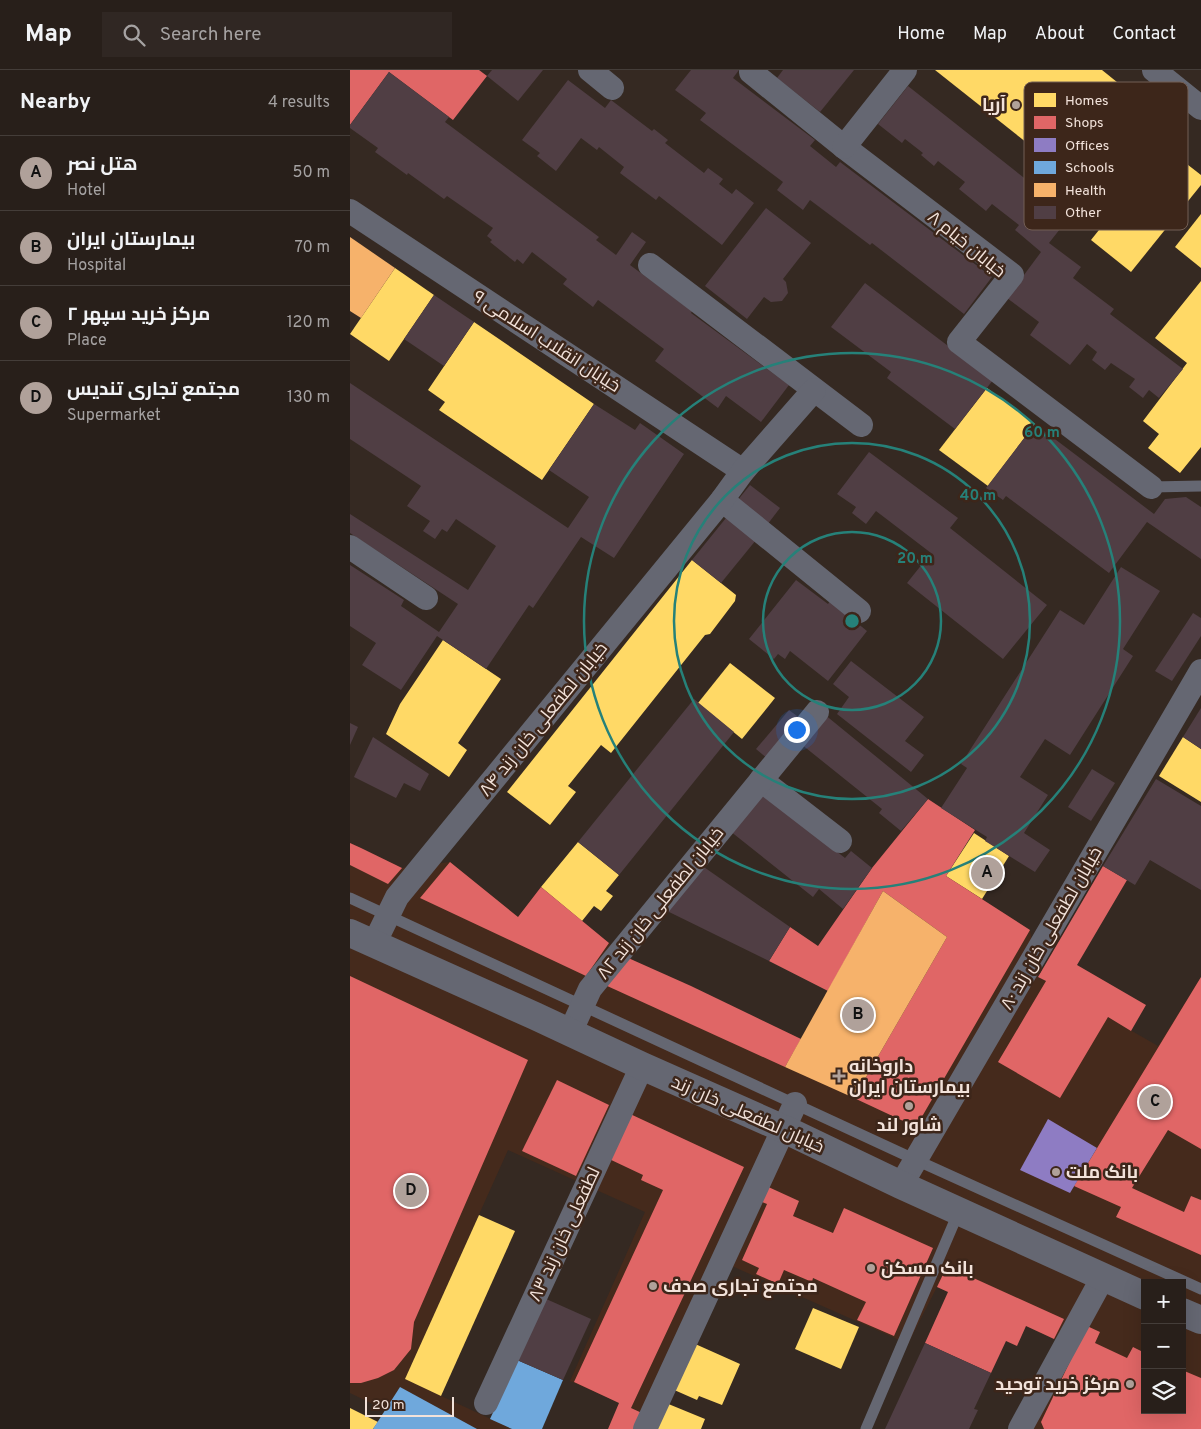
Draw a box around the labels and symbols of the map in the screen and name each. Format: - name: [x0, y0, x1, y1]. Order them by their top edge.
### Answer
- legend: [1024, 82, 1188, 230]
- text: Homes: [1065, 93, 1109, 110]
- place label: آریا: [982, 95, 1006, 118]
- marker: آریا: [1010, 99, 1022, 111]
- text: Shops: [1065, 115, 1104, 132]
- text: Offices: [1065, 138, 1109, 155]
- text: Schools: [1065, 160, 1114, 177]
- text: Health: [1065, 183, 1106, 200]
- text: Other: [1065, 205, 1102, 222]
- street label: خیابان خیام ۸: [922, 207, 1010, 284]
- street label: خیابان انقلاب اسلامی ۹: [468, 286, 624, 399]
- text: 60 m: [1024, 424, 1060, 443]
- text: 40 m: [960, 487, 996, 506]
- text: 20 m: [897, 550, 933, 569]
- centre of rings: [843, 612, 861, 630]
- street label: خیابان لطفعلی خان زند ۸۴: [475, 638, 614, 802]
- your location: [784, 717, 810, 743]
- street label: خیابان لطفعلی خان زند ۸۲: [593, 823, 730, 985]
- street label: خیابان لطفعلی خان زند ۸۰: [996, 843, 1108, 1014]
- pin: A: [971, 854, 1003, 892]
- pin: B: [842, 996, 874, 1034]
- place label: داروخانه بیمارستان ایران: [849, 1056, 970, 1100]
- marker: داروخانه بیمارستان ایران: [833, 1070, 845, 1082]
- street label: خیابان لطفعلی خان زند: [667, 1071, 827, 1159]
- pin: C: [1139, 1083, 1171, 1121]
- marker: شاور لند: [903, 1100, 915, 1112]
- place label: شاور لند: [876, 1115, 942, 1138]
- place label: بانک ملت: [1066, 1162, 1138, 1185]
- street label: لطفعلی خان زند ۸۳: [524, 1164, 607, 1305]
- marker: بانک ملت: [1050, 1166, 1062, 1178]
- pin: D: [395, 1172, 427, 1210]
- place label: بانک مسکن: [881, 1258, 974, 1281]
- marker: بانک مسکن: [865, 1262, 877, 1274]
- place label: مجتمع تجاری صدف: [663, 1276, 818, 1299]
- marker: مجتمع تجاری صدف: [647, 1280, 659, 1292]
- place label: مرکز خرید توحید: [995, 1374, 1120, 1397]
- marker: مرکز خرید توحید: [1124, 1378, 1136, 1390]
- scale bar: [365, 1394, 454, 1417]

